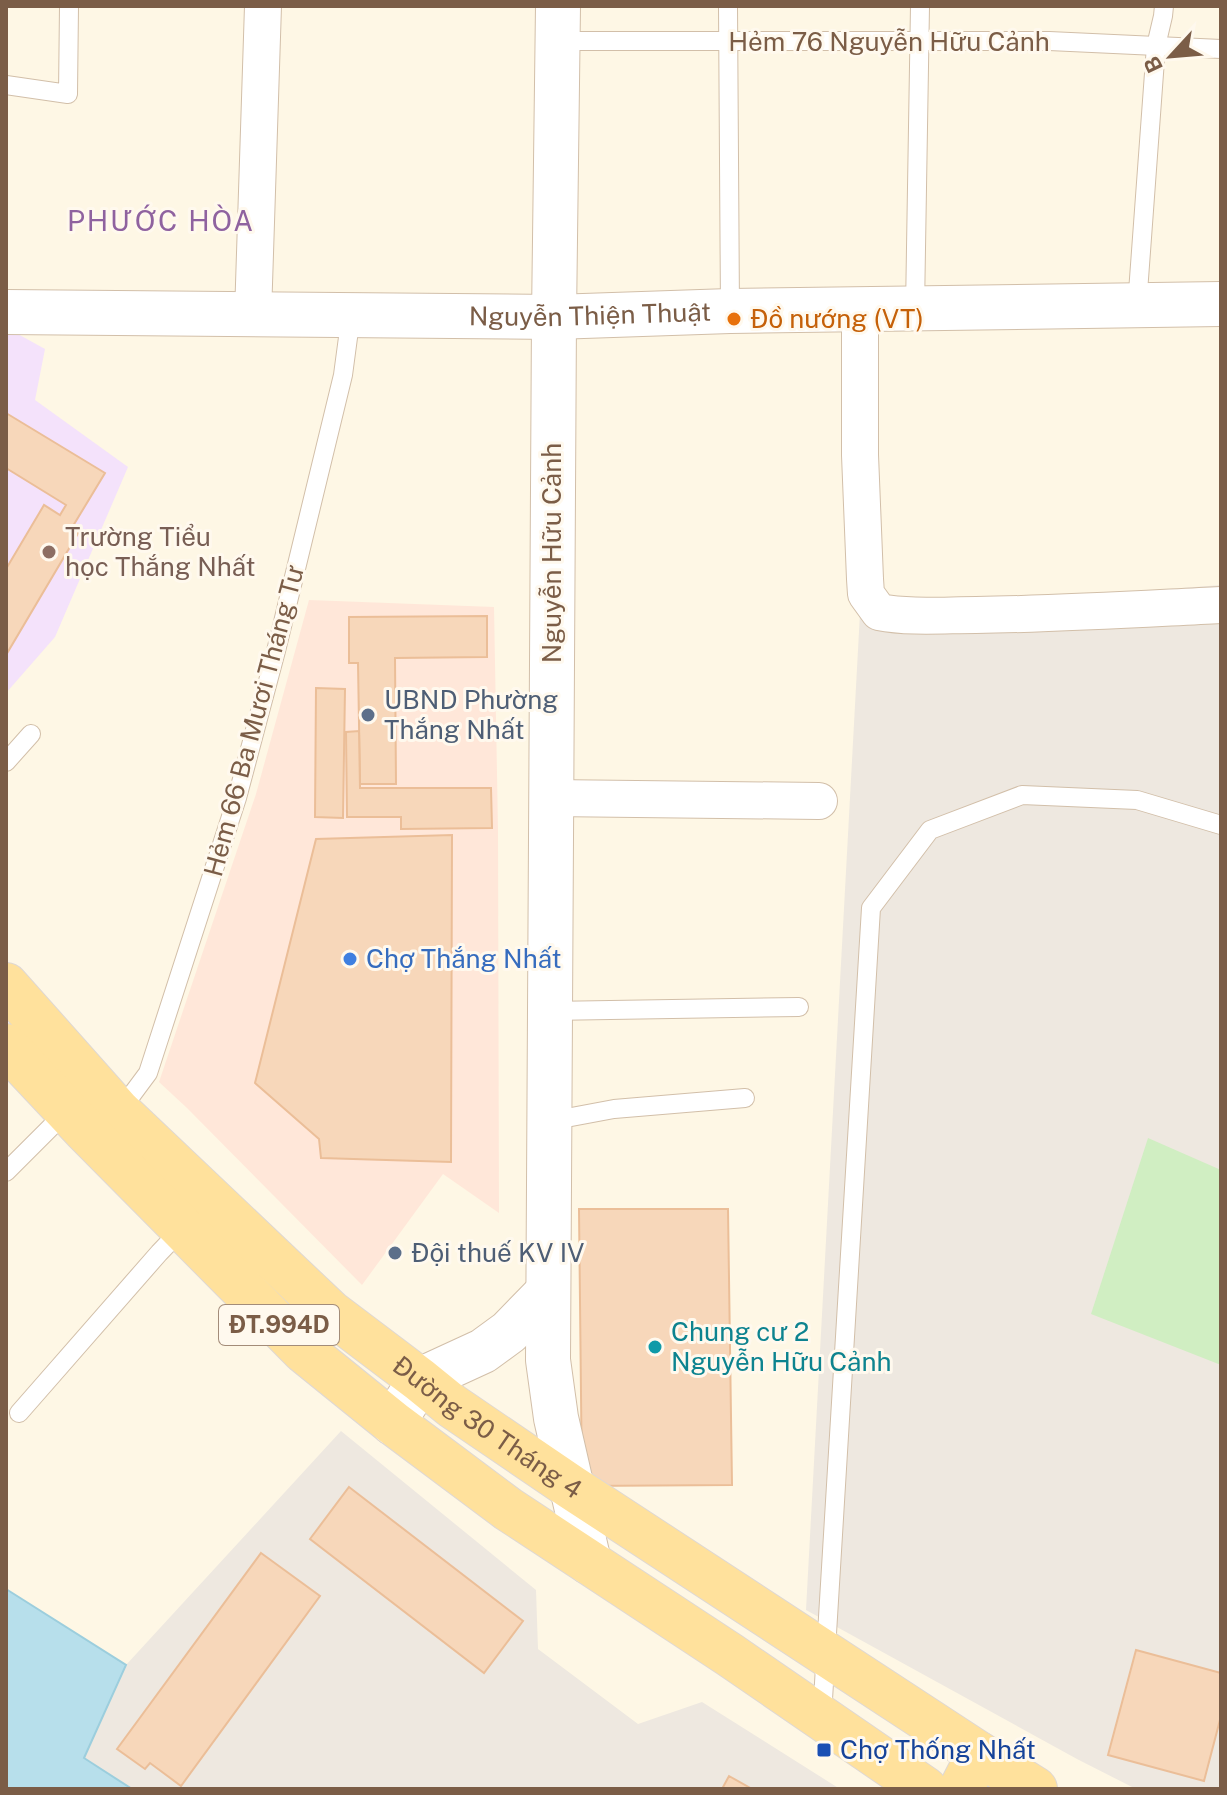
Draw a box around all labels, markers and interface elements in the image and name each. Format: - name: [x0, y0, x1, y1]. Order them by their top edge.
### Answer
- north arrow: [1131, 16, 1211, 96]
- street label: Hẻm 76 Nguyễn Hữu Cảnh: [728, 26, 1050, 57]
- text: B: [1138, 52, 1168, 77]
- district label: PHƯỚC HÒA: [67, 204, 255, 237]
- street label: Nguyễn Thiện Thuật: [469, 296, 712, 332]
- place label: Đồ nướng (VT): [750, 303, 924, 334]
- marker: Đồ nướng (VT): [725, 310, 743, 328]
- street label: Nguyễn Hữu Cảnh: [536, 443, 567, 663]
- place label: Trường Tiểu học Thắng Nhất: [65, 521, 256, 582]
- marker: Trường Tiểu học Thắng Nhất: [40, 543, 58, 561]
- street label: Hẻm 66 Ba Mươi Tháng Tư: [197, 562, 310, 880]
- place label: UBND Phường Thắng Nhất: [384, 684, 559, 745]
- marker: UBND Phường Thắng Nhất: [359, 706, 377, 724]
- place label: Chợ Thắng Nhất: [366, 943, 562, 974]
- marker: Chợ Thắng Nhất: [341, 950, 359, 968]
- place label: Đội thuế KV IV: [411, 1237, 585, 1268]
- marker: Đội thuế KV IV: [386, 1244, 404, 1262]
- road number: ĐT.994D: [219, 1305, 339, 1345]
- place label: Chung cư 2 Nguyễn Hữu Cảnh: [671, 1316, 891, 1377]
- marker: Chung cư 2 Nguyễn Hữu Cảnh: [646, 1338, 664, 1356]
- street label: Đường 30 Tháng 4: [387, 1349, 588, 1505]
- place label: Chợ Thống Nhất: [840, 1734, 1036, 1765]
- marker: Chợ Thống Nhất: [815, 1741, 833, 1759]

